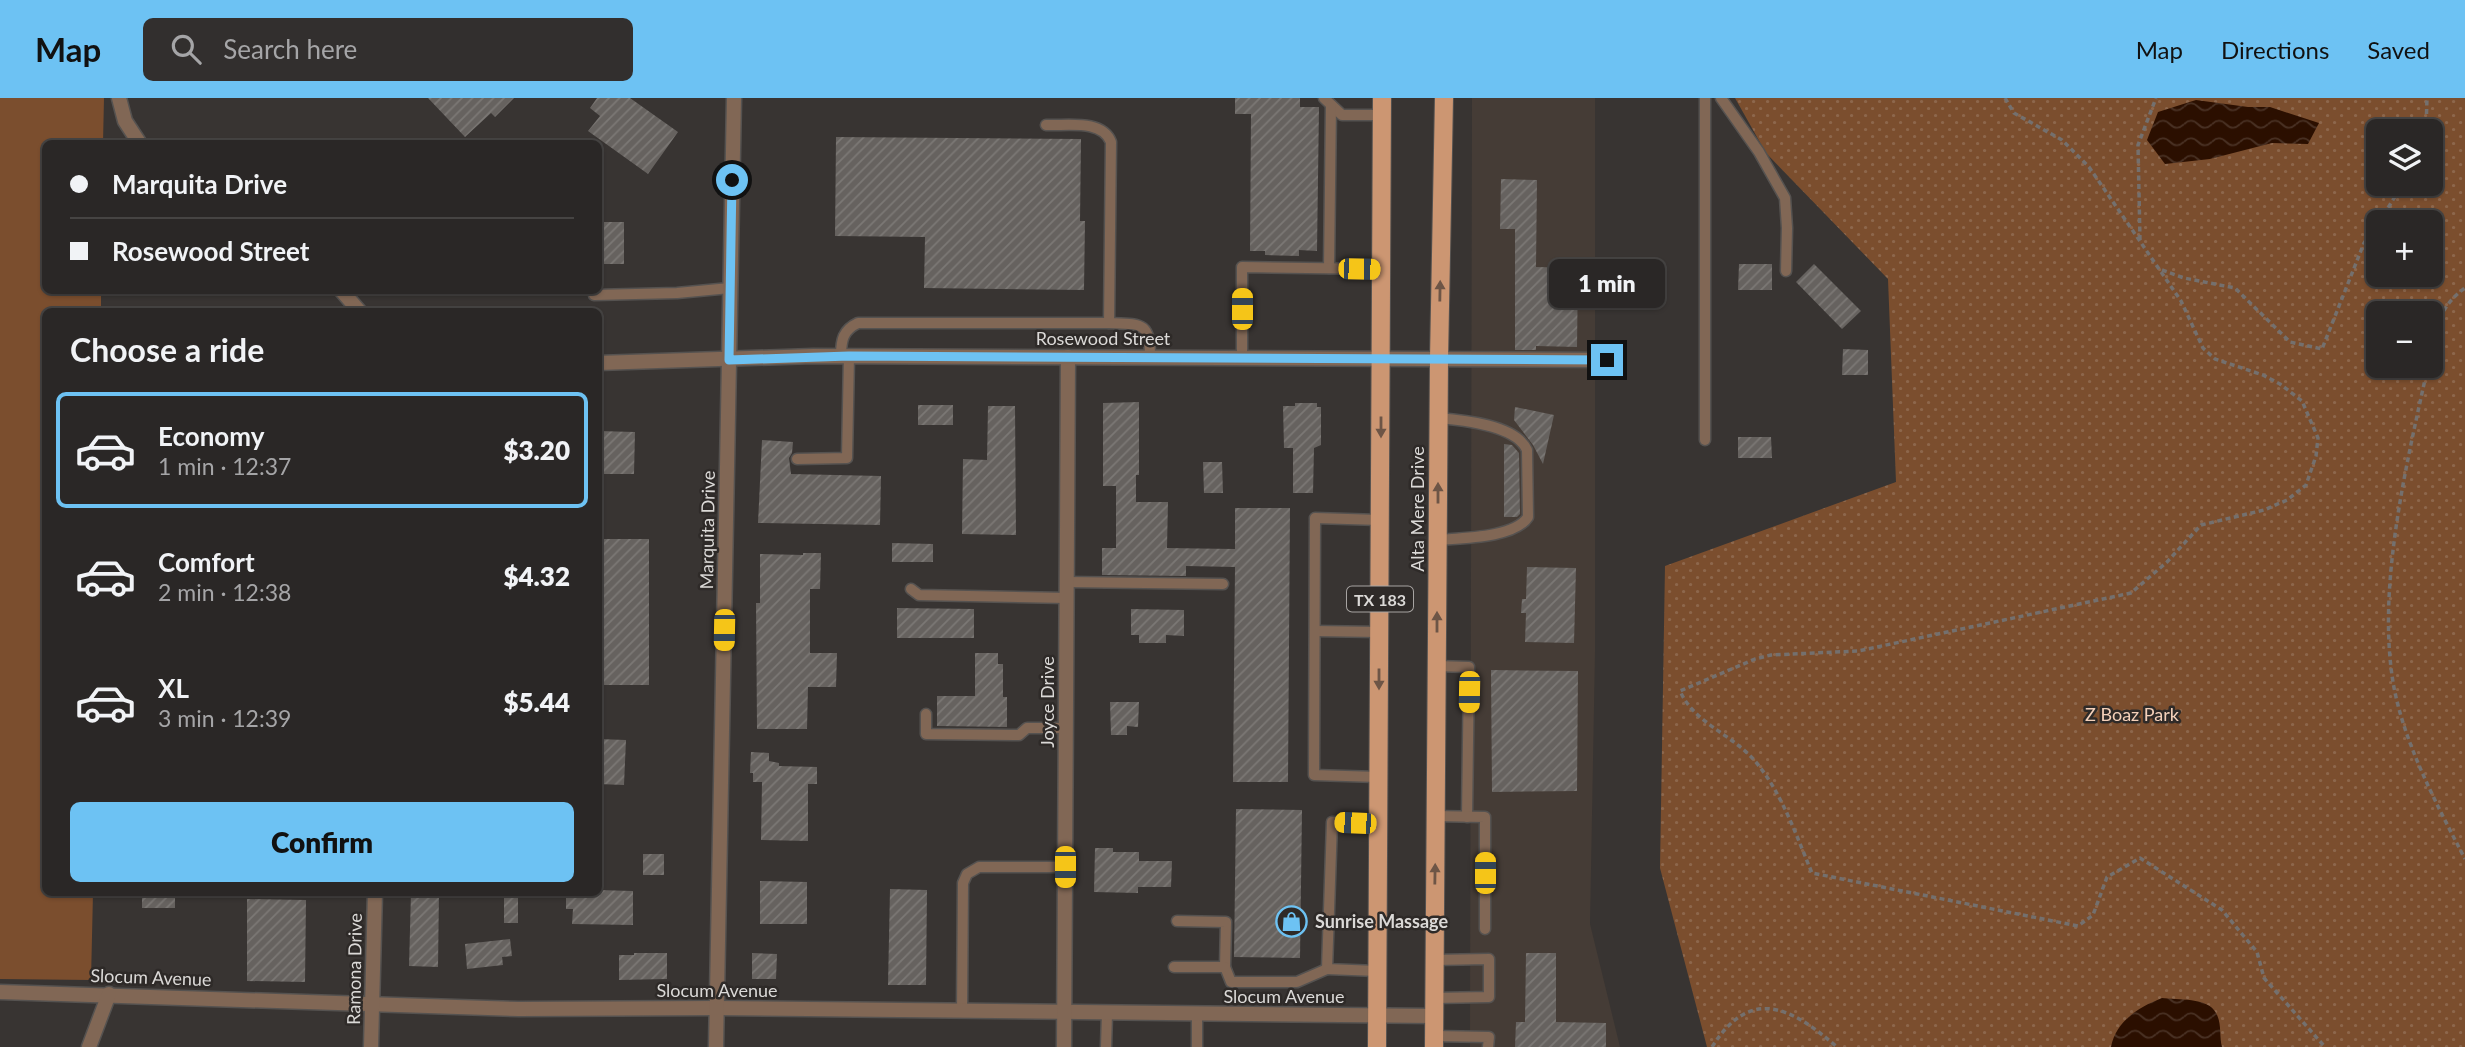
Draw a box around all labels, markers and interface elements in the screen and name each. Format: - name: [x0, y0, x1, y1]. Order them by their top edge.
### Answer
- search box: [143, 18, 633, 81]
- text: Map: [35, 29, 101, 69]
- icon: search: [167, 30, 205, 68]
- text: Search here: [223, 33, 357, 65]
- text: Map: [2136, 35, 2183, 64]
- text: Directions: [2221, 35, 2329, 64]
- text: Saved: [2367, 35, 2430, 64]
- map controls: [2366, 119, 2443, 378]
- button: layers: [2366, 119, 2443, 196]
- route start: [716, 164, 748, 196]
- text: Marquita Drive: [112, 168, 287, 200]
- button: +: [2366, 210, 2443, 287]
- text: Rosewood Street: [112, 235, 310, 267]
- car: [1338, 258, 1381, 280]
- callout: 1 min: [1549, 258, 1665, 308]
- text: 1 min: [1578, 269, 1636, 297]
- one-way arrow: [1435, 279, 1446, 301]
- car: [1232, 288, 1253, 330]
- button: −: [2366, 301, 2443, 378]
- street label: Rosewood Street: [1036, 327, 1171, 349]
- text: Choose a ride: [70, 330, 264, 369]
- route end: [1591, 344, 1623, 376]
- one-way arrow: [1375, 416, 1387, 438]
- icon: car: [74, 419, 137, 482]
- text: Economy: [158, 420, 264, 452]
- text: $3.20: [503, 434, 570, 466]
- street label: Alta Mere Drive: [1406, 446, 1428, 572]
- text: 1 min · 12:37: [158, 452, 291, 480]
- street label: Marquita Drive: [695, 470, 719, 590]
- one-way arrow: [1432, 482, 1444, 504]
- icon: car: [74, 545, 137, 608]
- text: Comfort: [158, 546, 255, 578]
- text: $4.32: [503, 560, 570, 592]
- text: 2 min · 12:38: [158, 578, 291, 606]
- road number: TX 183: [1347, 586, 1413, 612]
- car: [714, 609, 735, 651]
- one-way arrow: [1431, 611, 1443, 633]
- street label: Joyce Drive: [1036, 656, 1058, 748]
- one-way arrow: [1373, 668, 1385, 690]
- icon: car: [74, 671, 137, 734]
- car: [1459, 671, 1480, 713]
- text: XL: [158, 672, 189, 704]
- text: $5.44: [503, 686, 570, 718]
- park label: Z Boaz Park: [2085, 703, 2180, 725]
- text: 3 min · 12:39: [158, 704, 291, 732]
- button: Confirm: [70, 802, 574, 882]
- car: [1334, 812, 1377, 834]
- car: [1055, 846, 1076, 888]
- car: [1475, 852, 1496, 894]
- one-way arrow: [1429, 863, 1441, 885]
- shop icon: Sunrise Massage: [1275, 904, 1309, 938]
- place label: Sunrise Massage: [1315, 910, 1448, 932]
- street label: Ramona Drive: [342, 913, 366, 1025]
- street label: Slocum Avenue: [90, 964, 212, 990]
- street label: Slocum Avenue: [656, 979, 778, 1001]
- street label: Slocum Avenue: [1223, 985, 1345, 1007]

